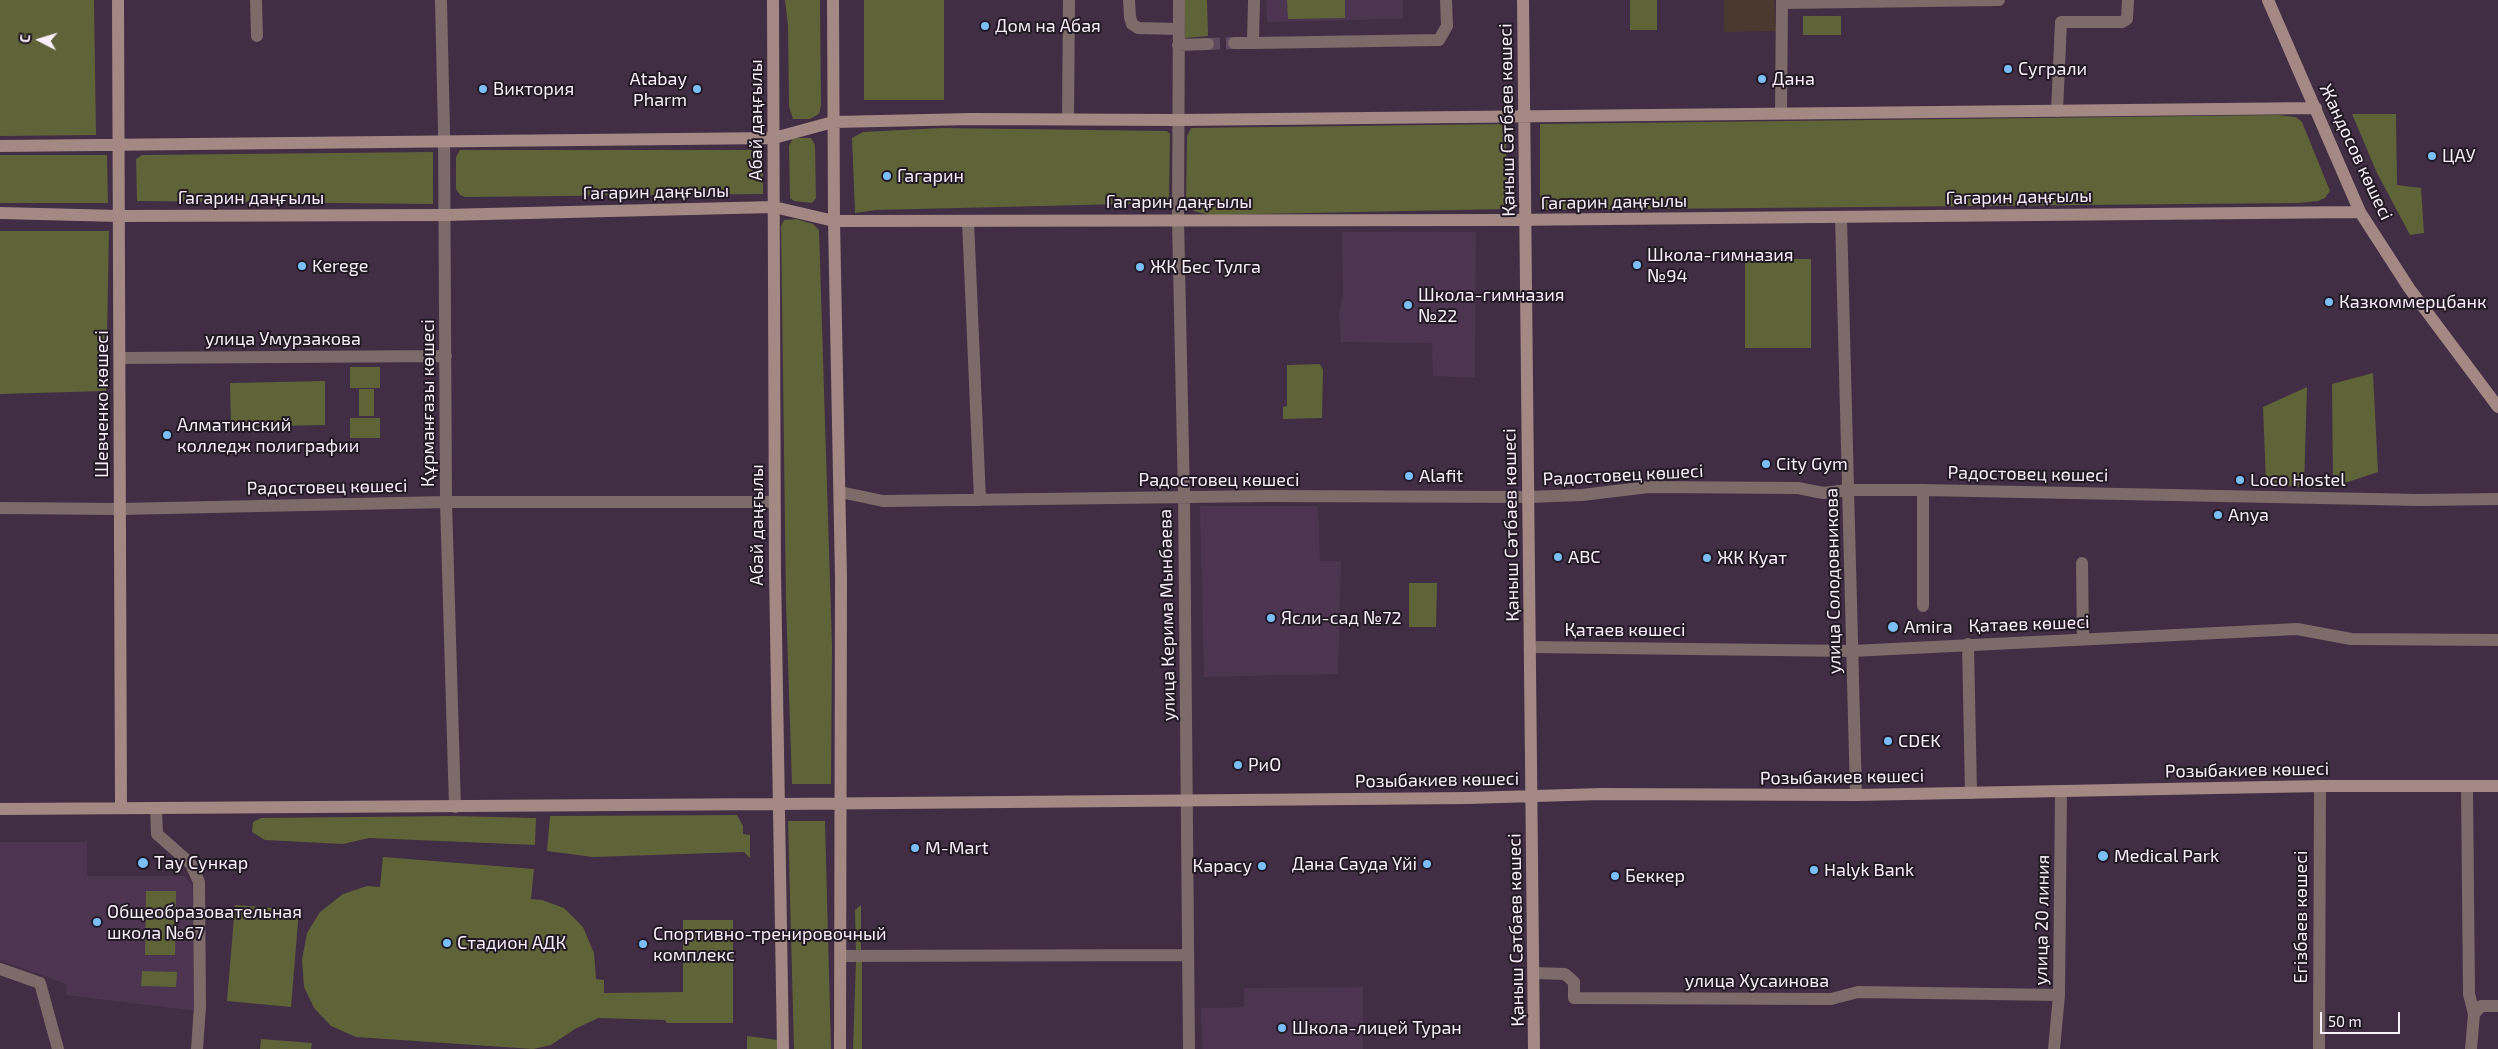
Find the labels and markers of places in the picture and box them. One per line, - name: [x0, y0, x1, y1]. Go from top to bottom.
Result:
- place label: Дом на Абая: [995, 15, 1101, 37]
- marker: Дом на Абая: [979, 20, 991, 32]
- place label: Суграли: [2018, 58, 2087, 80]
- marker: Суграли: [2002, 63, 2014, 75]
- place label: Atabay Pharm: [630, 68, 687, 110]
- place label: Дана: [1772, 68, 1815, 90]
- marker: Дана: [1756, 73, 1768, 85]
- place label: Виктория: [493, 78, 574, 100]
- marker: Виктория: [477, 83, 489, 95]
- marker: Atabay Pharm: [691, 83, 703, 95]
- place label: ЦАУ: [2442, 145, 2476, 167]
- marker: ЦАУ: [2426, 150, 2438, 162]
- place label: Гагарин: [897, 165, 964, 187]
- marker: Гагарин: [881, 170, 893, 182]
- place label: Школа-гимназия №94: [1647, 244, 1794, 286]
- place label: Kerege: [312, 255, 368, 277]
- place label: ЖК Бес Тулга: [1150, 256, 1261, 278]
- marker: Школа-гимназия №94: [1631, 259, 1643, 271]
- marker: Kerege: [296, 260, 308, 272]
- marker: ЖК Бес Тулга: [1134, 261, 1146, 273]
- place label: Школа-гимназия №22: [1418, 284, 1565, 326]
- place label: Казкоммерцбанк: [2339, 291, 2487, 313]
- marker: Казкоммерцбанк: [2323, 296, 2335, 308]
- marker: Школа-гимназия №22: [1402, 299, 1414, 311]
- place label: Алматинский колледж полиграфии: [177, 414, 359, 456]
- marker: Алматинский колледж полиграфии: [161, 429, 173, 441]
- place label: City Gym: [1776, 453, 1848, 475]
- marker: City Gym: [1760, 458, 1772, 470]
- place label: Alafit: [1419, 465, 1463, 487]
- place label: Loco Hostel: [2250, 469, 2346, 491]
- marker: Alafit: [1403, 470, 1415, 482]
- marker: Loco Hostel: [2234, 474, 2246, 486]
- place label: Anya: [2228, 504, 2269, 526]
- marker: Anya: [2212, 509, 2224, 521]
- place label: ABC: [1568, 546, 1601, 568]
- place label: ЖК Куат: [1717, 547, 1787, 569]
- marker: ABC: [1552, 551, 1564, 563]
- marker: ЖК Куат: [1701, 552, 1713, 564]
- place label: Ясли-сад №72: [1281, 607, 1402, 629]
- marker: Ясли-сад №72: [1265, 612, 1277, 624]
- place label: Amira: [1904, 616, 1953, 638]
- marker: Amira: [1886, 620, 1900, 634]
- place label: CDEK: [1898, 730, 1941, 752]
- marker: CDEK: [1882, 735, 1894, 747]
- place label: РиО: [1248, 754, 1281, 776]
- marker: РиО: [1232, 759, 1244, 771]
- place label: M-Mart: [925, 837, 989, 859]
- marker: M-Mart: [909, 842, 921, 854]
- place label: Medical Park: [2114, 845, 2219, 867]
- marker: Medical Park: [2096, 849, 2110, 863]
- place label: Тау Сункар: [154, 852, 248, 874]
- place label: Дана Сауда Үйі: [1292, 853, 1417, 875]
- place label: Карасу: [1192, 855, 1252, 877]
- marker: Тау Сункар: [136, 856, 150, 870]
- marker: Дана Сауда Үйі: [1421, 858, 1433, 870]
- place label: Halyk Bank: [1824, 859, 1914, 881]
- marker: Карасу: [1256, 860, 1268, 872]
- marker: Halyk Bank: [1808, 864, 1820, 876]
- place label: Беккер: [1625, 865, 1685, 887]
- marker: Беккер: [1609, 870, 1621, 882]
- place label: Общеобразовательная школа №67: [107, 901, 302, 944]
- marker: Общеобразовательная школа №67: [91, 916, 103, 928]
- place label: Спортивно-тренировочный комплекс: [653, 923, 887, 966]
- place label: Стадион АДК: [457, 932, 566, 954]
- marker: Стадион АДК: [441, 937, 453, 949]
- marker: Спортивно-тренировочный комплекс: [637, 938, 649, 950]
- place label: Школа-лицей Туран: [1292, 1017, 1462, 1039]
- marker: Школа-лицей Туран: [1276, 1022, 1288, 1034]

